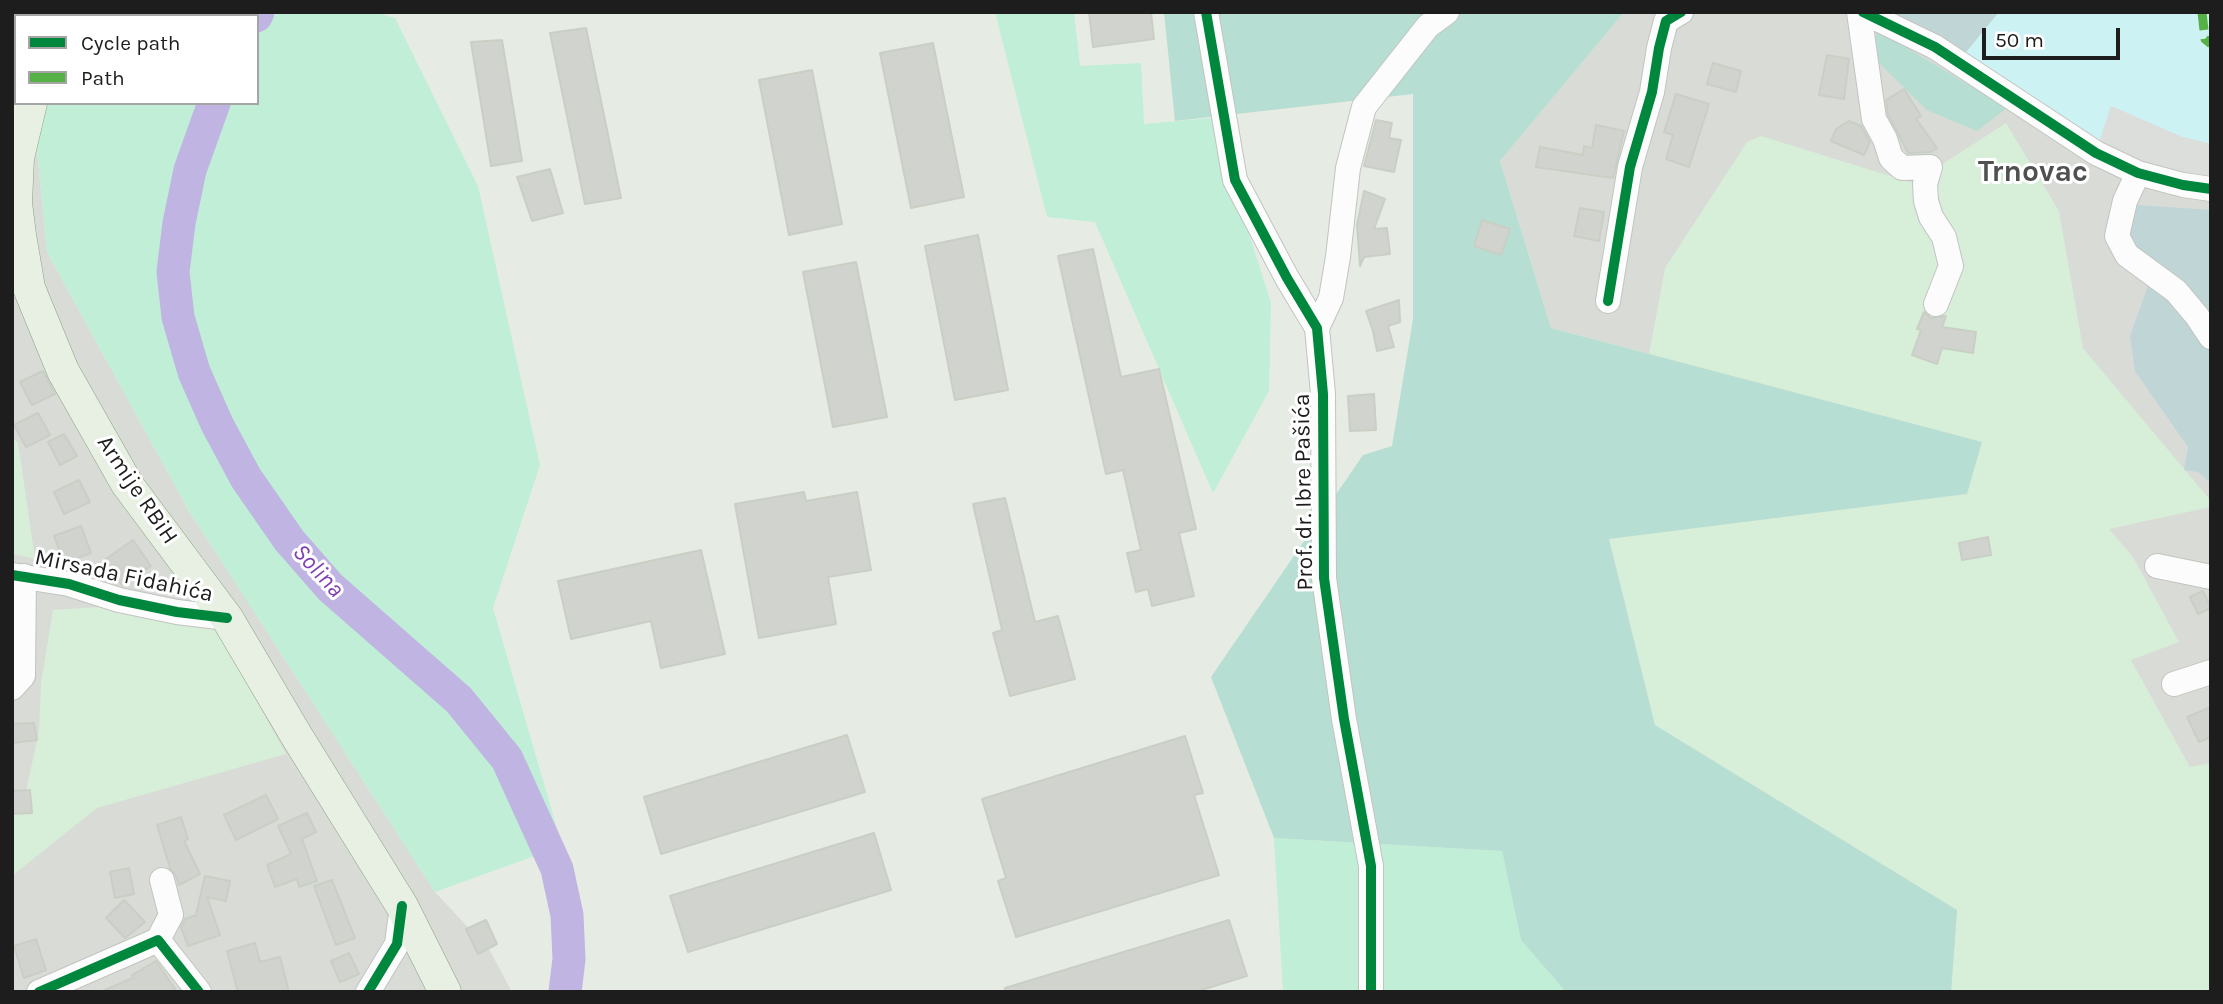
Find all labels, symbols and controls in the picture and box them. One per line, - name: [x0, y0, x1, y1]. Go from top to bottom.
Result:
- legend: [14, 14, 259, 105]
- scale bar: [1985, 14, 2123, 58]
- text: 50 m: [1995, 28, 2044, 52]
- text: Cycle path: [81, 31, 181, 55]
- text: Path: [81, 66, 125, 90]
- district label: Trnovac: [1978, 154, 2088, 190]
- street label: Prof. dr. Ibre Pašića: [1288, 393, 1320, 591]
- street label: Armije RBiH: [91, 430, 183, 550]
- water label: Solina: [286, 538, 350, 604]
- street label: Mirsada Fidahića: [32, 544, 216, 608]

